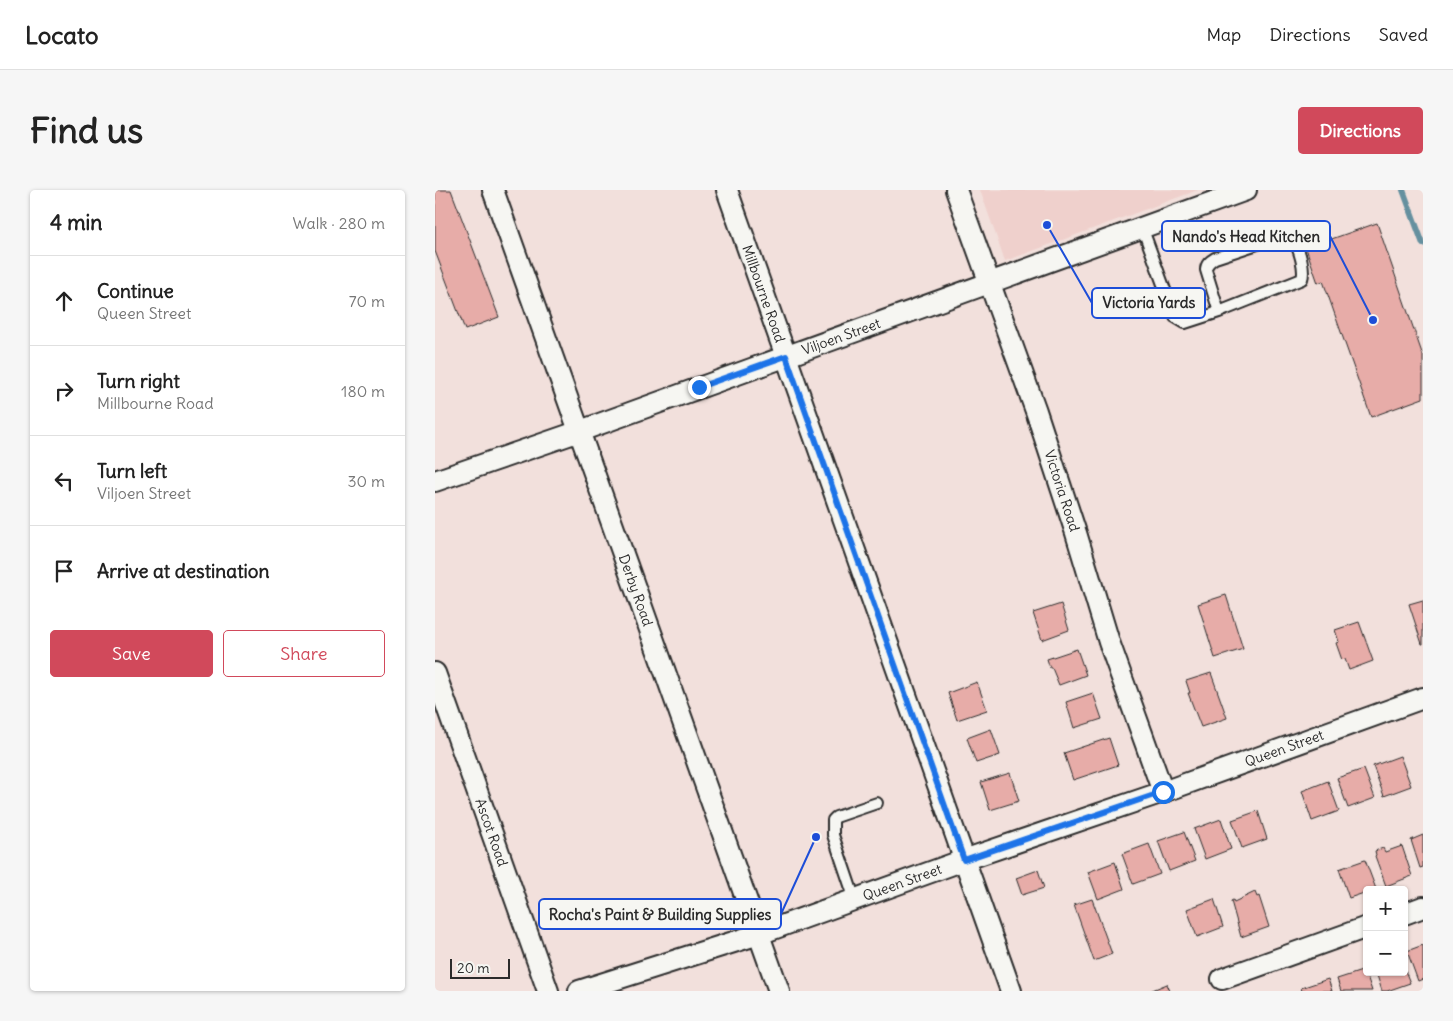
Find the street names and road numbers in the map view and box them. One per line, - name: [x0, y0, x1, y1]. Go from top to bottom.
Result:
- street label: Millbourne Road: [738, 243, 789, 345]
- street label: Viljoen Street: [799, 314, 883, 359]
- street label: Victoria Road: [1040, 448, 1084, 534]
- street label: Derby Road: [615, 552, 657, 629]
- street label: Queen Street: [1242, 726, 1326, 771]
- street label: Ascot Road: [471, 796, 512, 869]
- street label: Queen Street: [860, 860, 944, 905]

